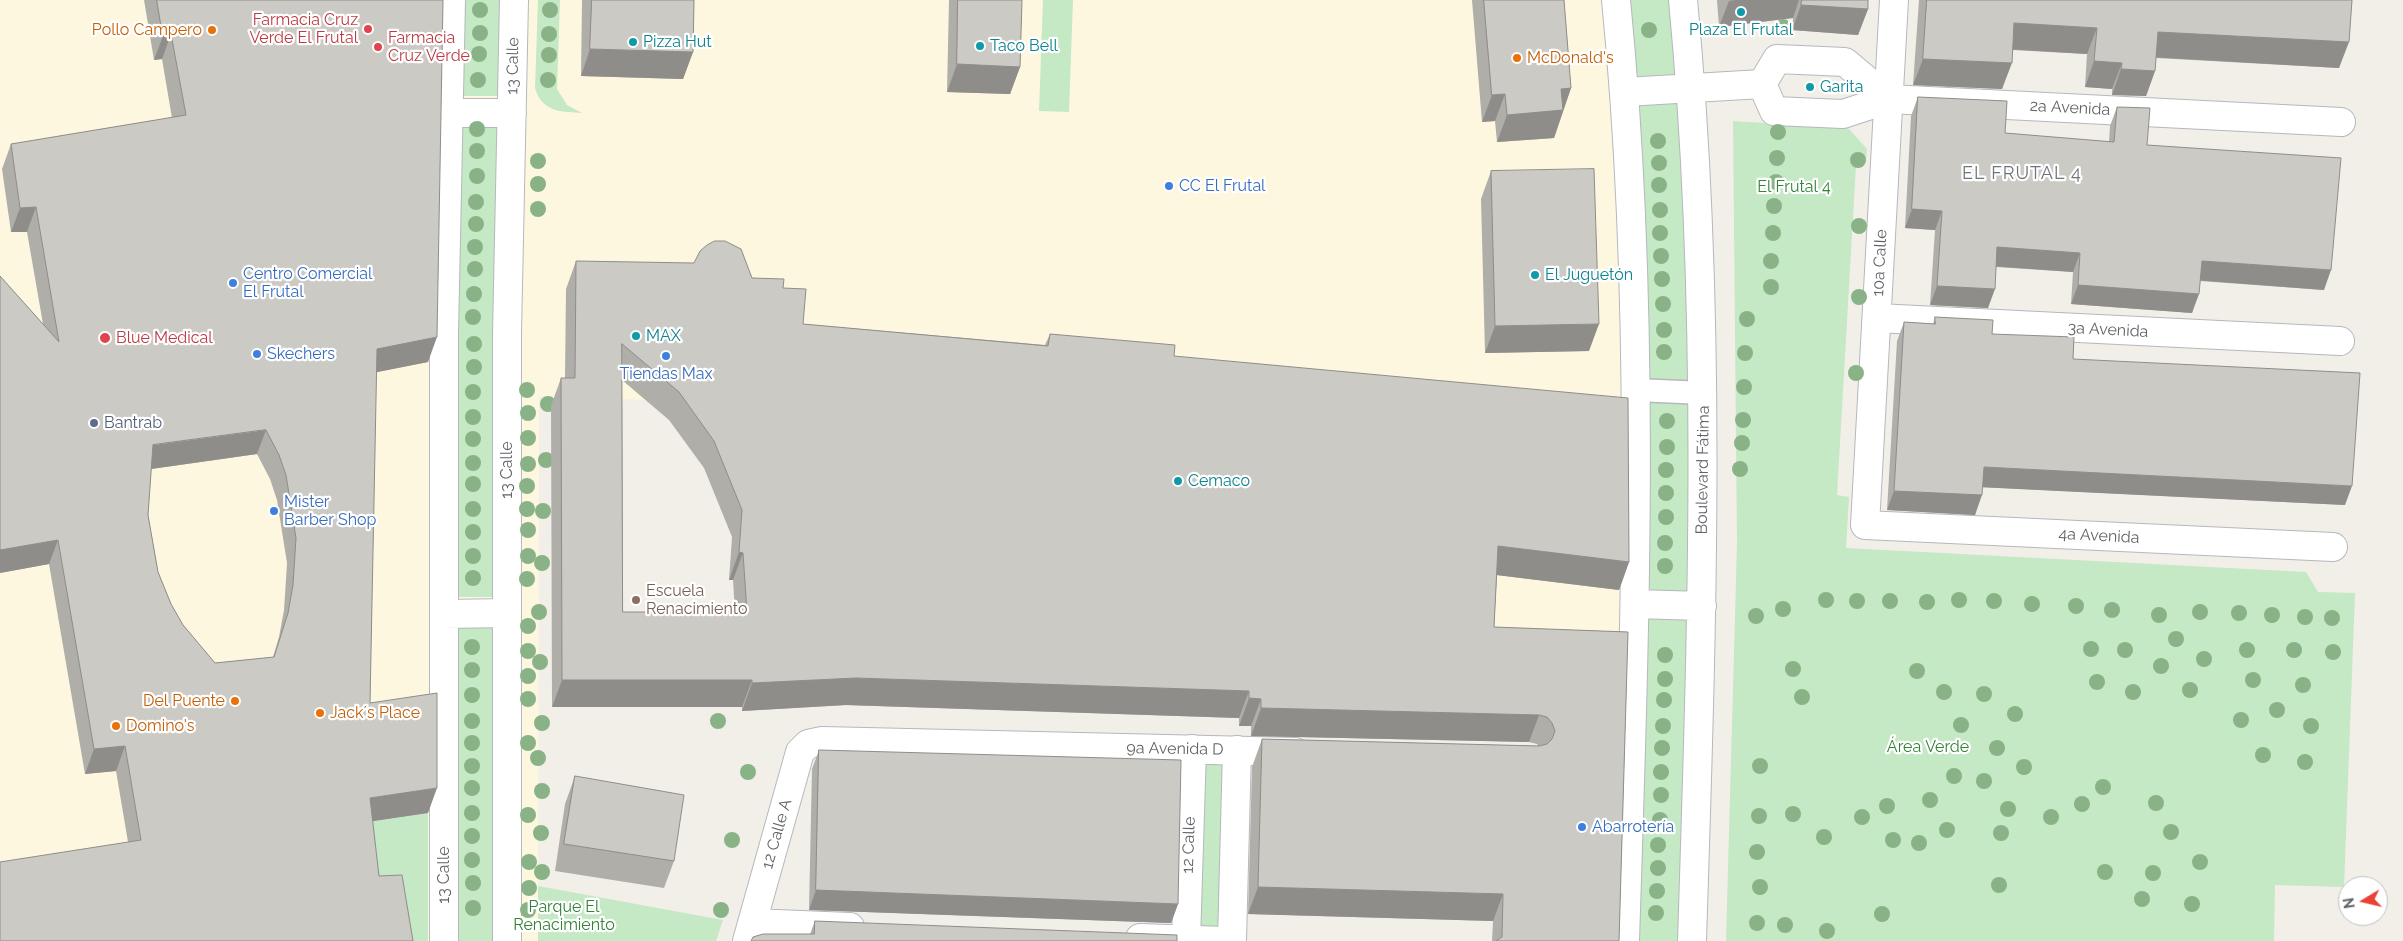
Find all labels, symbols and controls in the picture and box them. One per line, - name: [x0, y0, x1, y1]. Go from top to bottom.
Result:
- marker: Plaza El Frutal: [1735, 6, 1747, 18]
- place label: Farmacia Cruz Verde El Frutal: [249, 10, 358, 48]
- place label: Pollo Campero: [92, 20, 202, 40]
- place label: Plaza El Frutal: [1689, 20, 1793, 40]
- marker: Farmacia Cruz Verde El Frutal: [362, 23, 374, 35]
- marker: Pollo Campero: [206, 24, 218, 36]
- place label: Farmacia Cruz Verde: [388, 28, 470, 66]
- place label: Pizza Hut: [643, 32, 712, 52]
- marker: Pizza Hut: [627, 36, 639, 48]
- place label: Taco Bell: [990, 36, 1058, 56]
- street label: 13 Calle: [503, 37, 523, 95]
- marker: Taco Bell: [974, 40, 986, 52]
- marker: Farmacia Cruz Verde: [372, 41, 384, 53]
- place label: McDonald's: [1527, 48, 1614, 68]
- marker: McDonald's: [1511, 52, 1523, 64]
- place label: Garita: [1820, 77, 1863, 97]
- marker: Garita: [1804, 81, 1816, 93]
- street label: 2a Avenida: [2029, 96, 2111, 120]
- district label: EL FRUTAL 4: [1961, 163, 2083, 185]
- place label: CC El Frutal: [1179, 176, 1265, 196]
- park label: El Frutal 4: [1757, 177, 1831, 197]
- marker: CC El Frutal: [1163, 180, 1175, 192]
- street label: 10a Calle: [1869, 229, 1891, 297]
- place label: Centro Comercial El Frutal: [243, 264, 372, 302]
- place label: El Juguetón: [1545, 265, 1633, 285]
- marker: El Juguetón: [1529, 269, 1541, 281]
- marker: Centro Comercial El Frutal: [227, 277, 239, 289]
- street label: 3a Avenida: [2067, 318, 2149, 342]
- place label: MAX: [646, 326, 681, 346]
- place label: Blue Medical: [116, 328, 213, 348]
- marker: MAX: [630, 330, 642, 342]
- marker: Blue Medical: [98, 331, 112, 345]
- place label: Skechers: [267, 344, 335, 364]
- marker: Skechers: [251, 348, 263, 360]
- marker: Tiendas Max: [660, 350, 672, 362]
- place label: Tiendas Max: [619, 364, 713, 384]
- street label: Boulevard Fátima: [1692, 405, 1714, 535]
- place label: Bantrab: [104, 413, 162, 433]
- marker: Bantrab: [88, 417, 100, 429]
- street label: 13 Calle: [497, 441, 517, 499]
- place label: Cemaco: [1188, 471, 1250, 491]
- marker: Cemaco: [1172, 475, 1184, 487]
- place label: Mister Barber Shop: [284, 492, 376, 530]
- marker: Mister Barber Shop: [268, 505, 280, 517]
- street label: 4a Avenida: [2058, 524, 2140, 548]
- place label: Escuela Renacimiento: [646, 581, 747, 619]
- marker: Escuela Renacimiento: [630, 594, 642, 606]
- place label: Del Puente: [143, 691, 225, 711]
- marker: Del Puente: [229, 695, 241, 707]
- place label: Jack´s Place: [330, 703, 420, 723]
- marker: Jack´s Place: [314, 707, 326, 719]
- place label: Domino's: [126, 716, 194, 736]
- marker: Domino's: [110, 720, 122, 732]
- park label: Área Verde: [1887, 737, 1969, 757]
- street label: 9a Avenida D: [1126, 739, 1224, 759]
- street label: 12 Calle A: [758, 797, 796, 871]
- street label: 12 Calle: [1178, 816, 1200, 874]
- place label: Abarrotería: [1592, 817, 1674, 837]
- marker: Abarrotería: [1576, 821, 1588, 833]
- street label: 13 Calle: [434, 846, 454, 904]
- north arrow: [2338, 876, 2388, 926]
- park label: Parque El Renacimiento: [513, 897, 615, 935]
- text: N: [2340, 897, 2358, 910]

